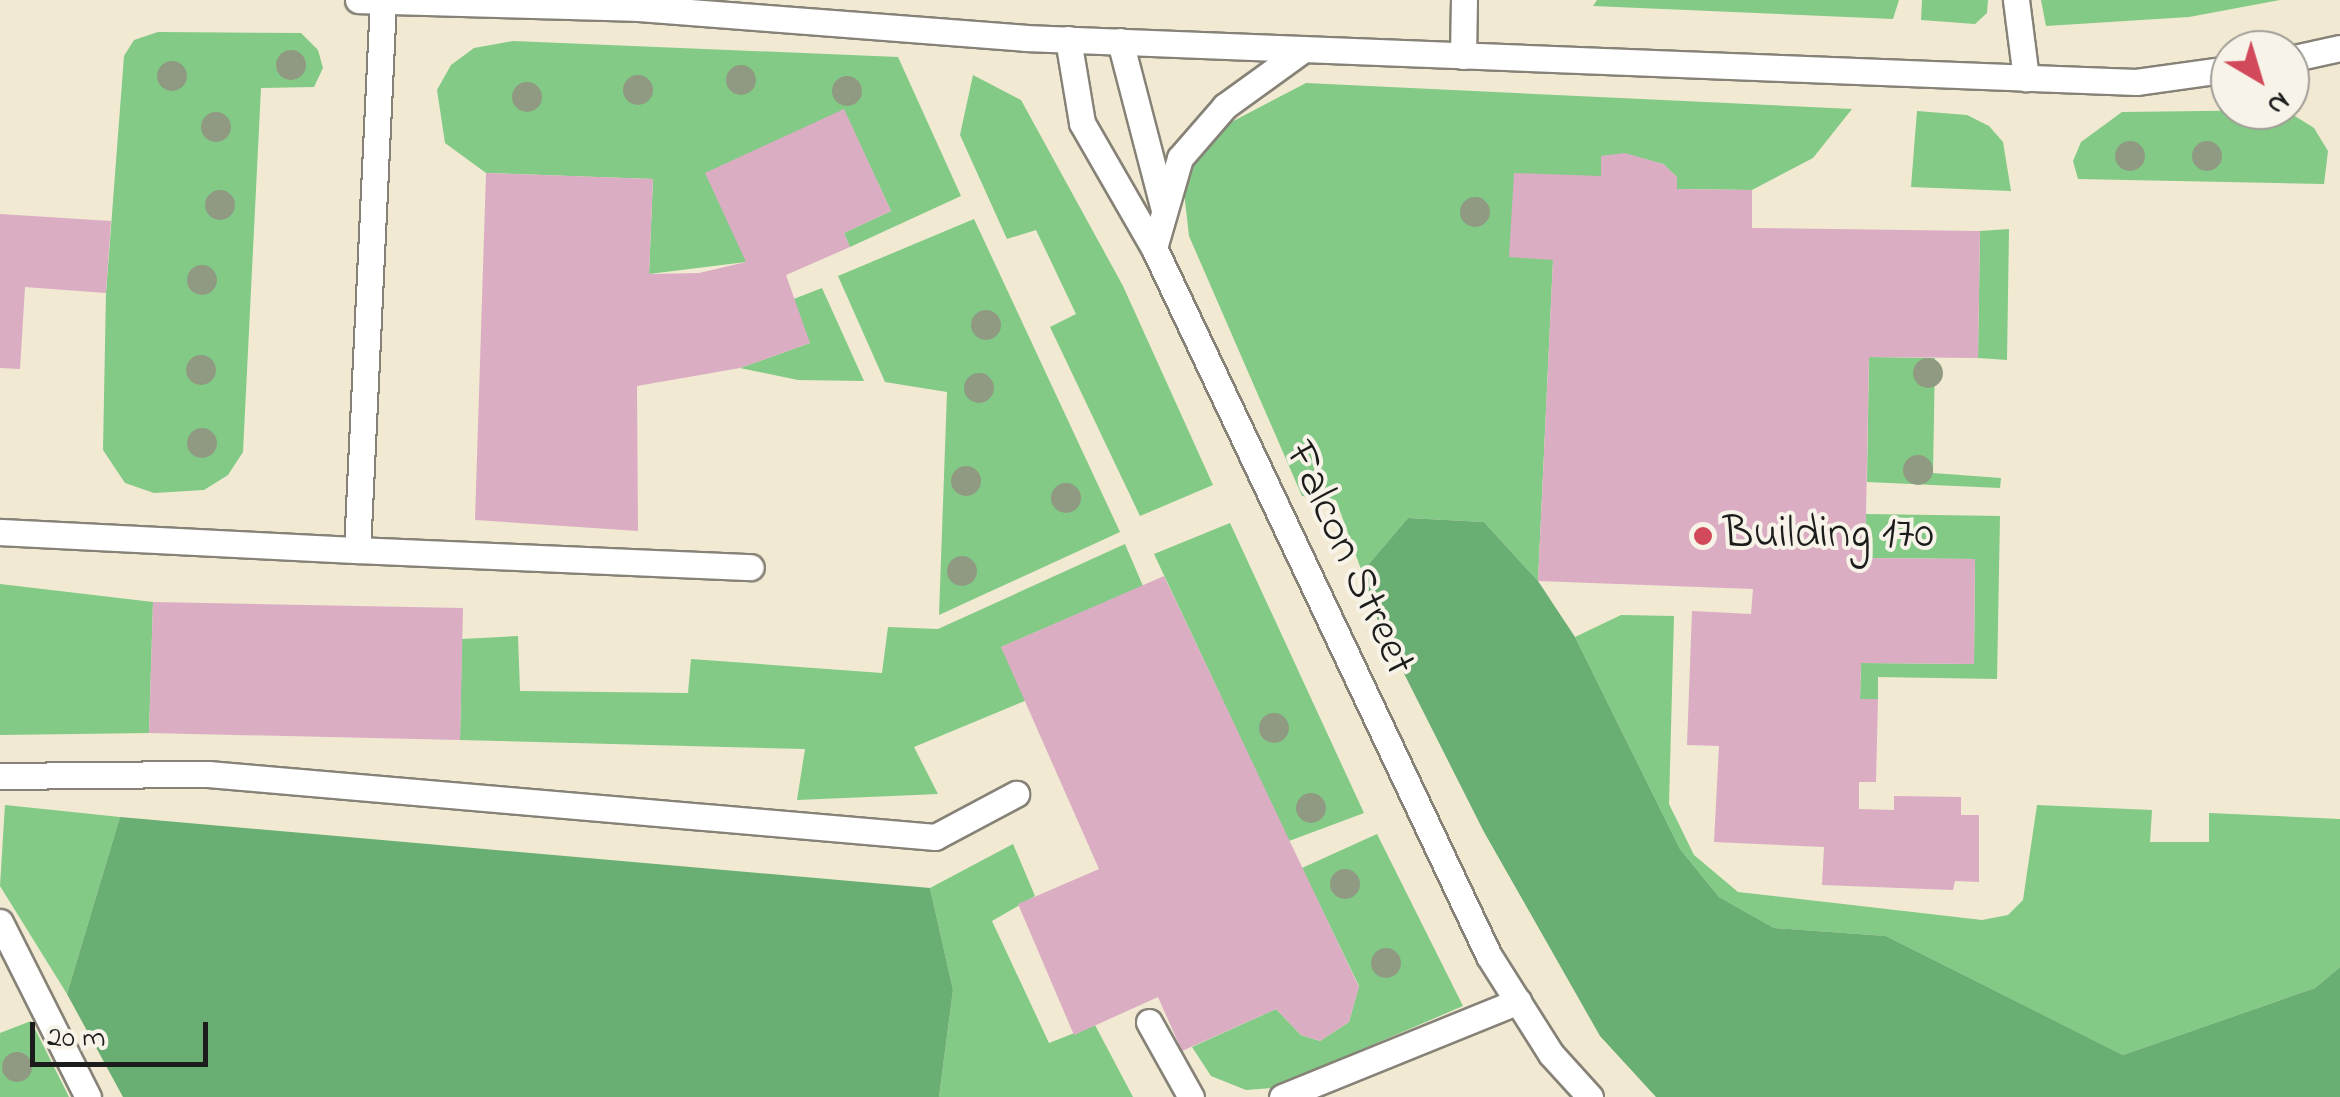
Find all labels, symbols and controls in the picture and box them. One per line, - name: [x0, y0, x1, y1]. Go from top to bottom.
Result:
- north arrow: [2210, 30, 2310, 130]
- text: N: [2257, 80, 2298, 124]
- street label: Falcon Street: [1270, 434, 1426, 684]
- place label: Building 170: [1723, 509, 1934, 563]
- marker: Building 170: [1692, 525, 1714, 547]
- scale bar: [35, 1002, 212, 1064]
- text: 20 m: [47, 1017, 106, 1061]

